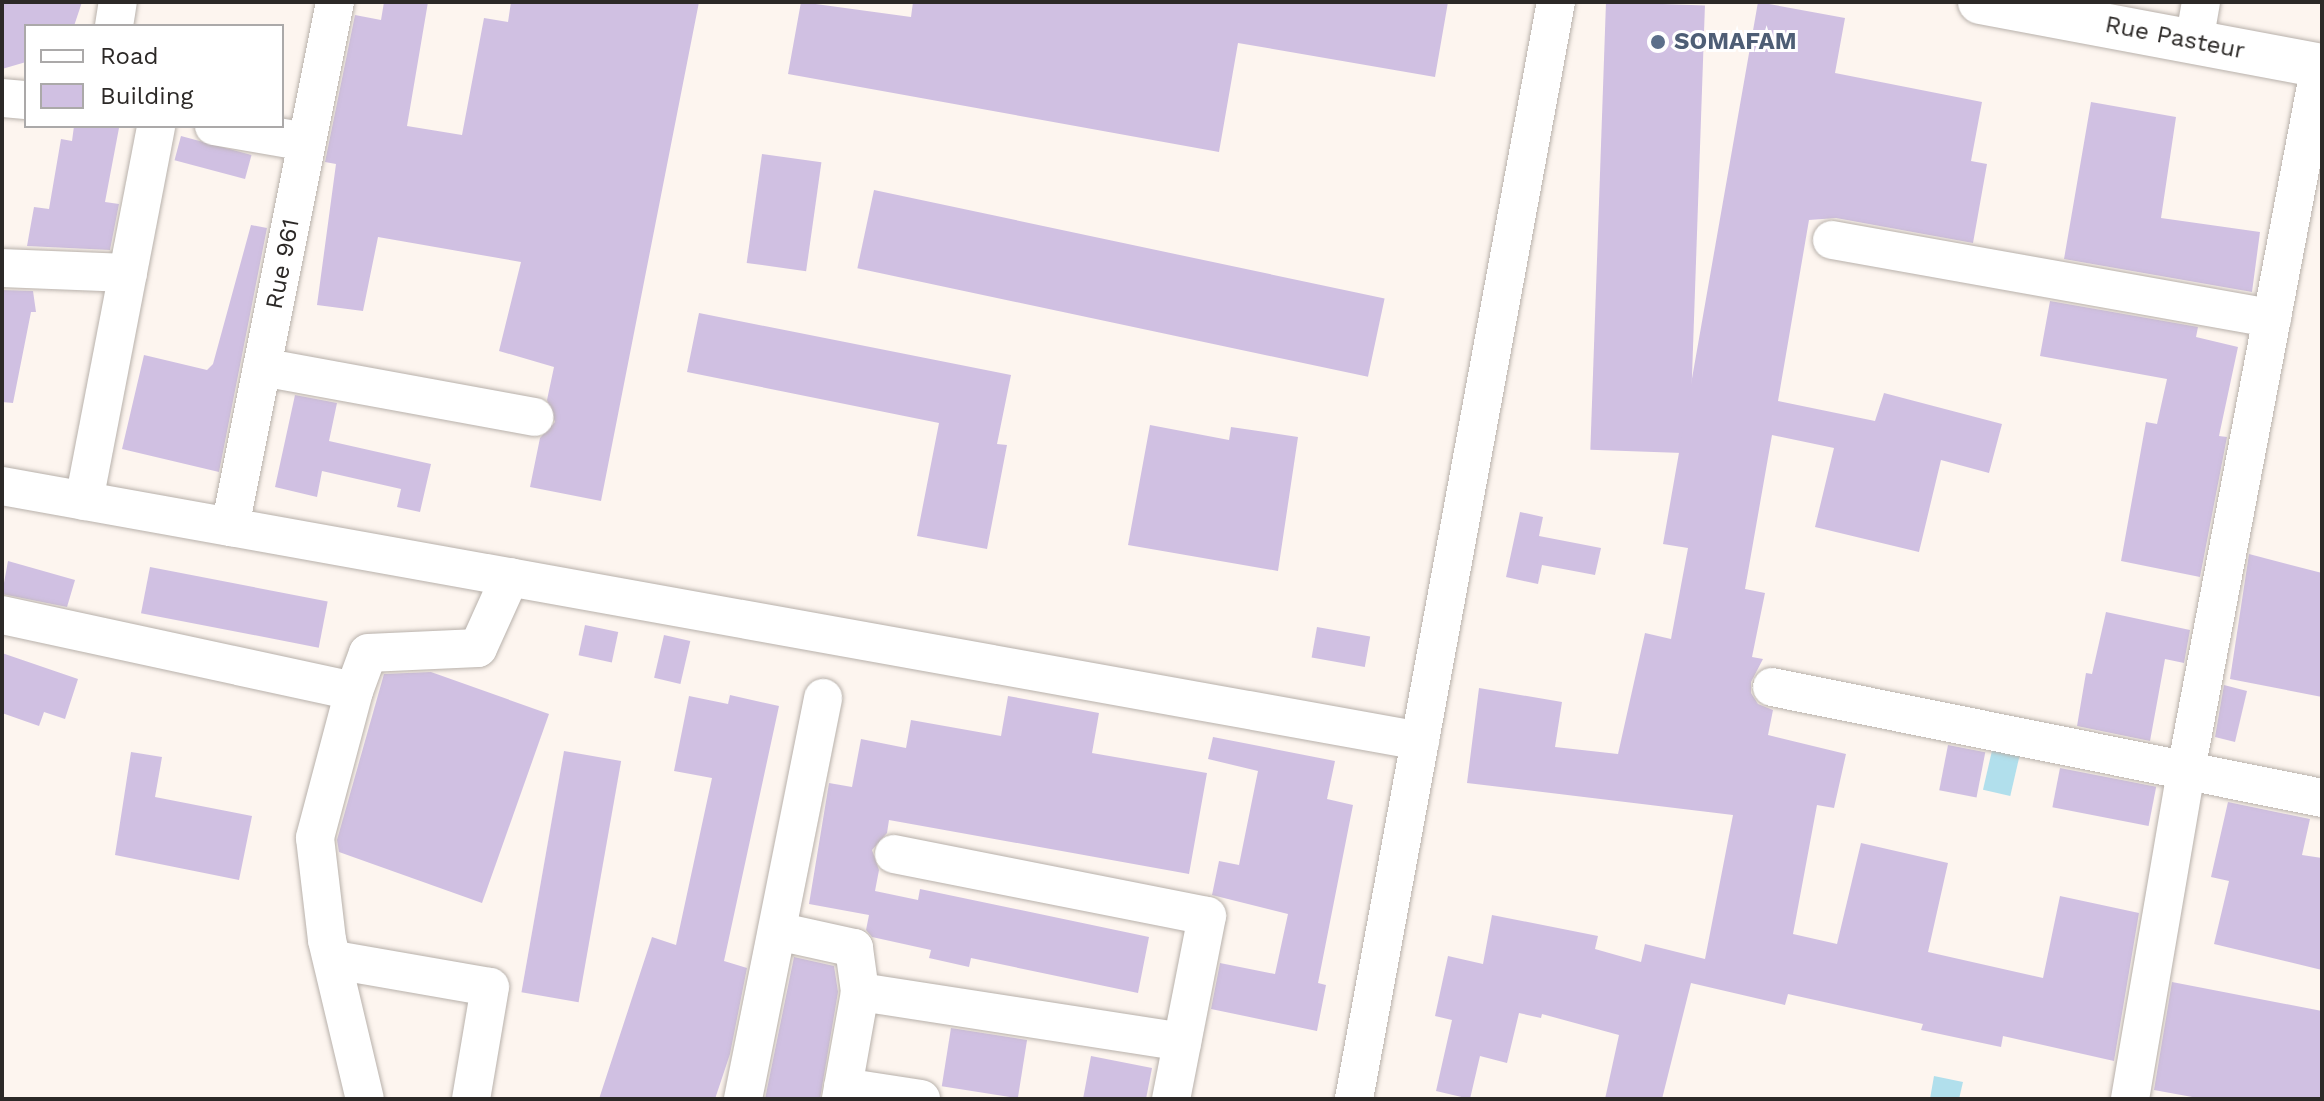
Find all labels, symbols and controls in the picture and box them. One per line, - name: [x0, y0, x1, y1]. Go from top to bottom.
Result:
- street label: Rue Pasteur: [2103, 10, 2247, 66]
- legend: [24, 24, 284, 128]
- place label: SOMAFAM: [1674, 28, 1796, 56]
- marker: SOMAFAM: [1649, 33, 1667, 51]
- text: Road: [100, 42, 159, 70]
- text: Building: [100, 82, 193, 110]
- street label: Rue 961: [260, 216, 306, 312]

